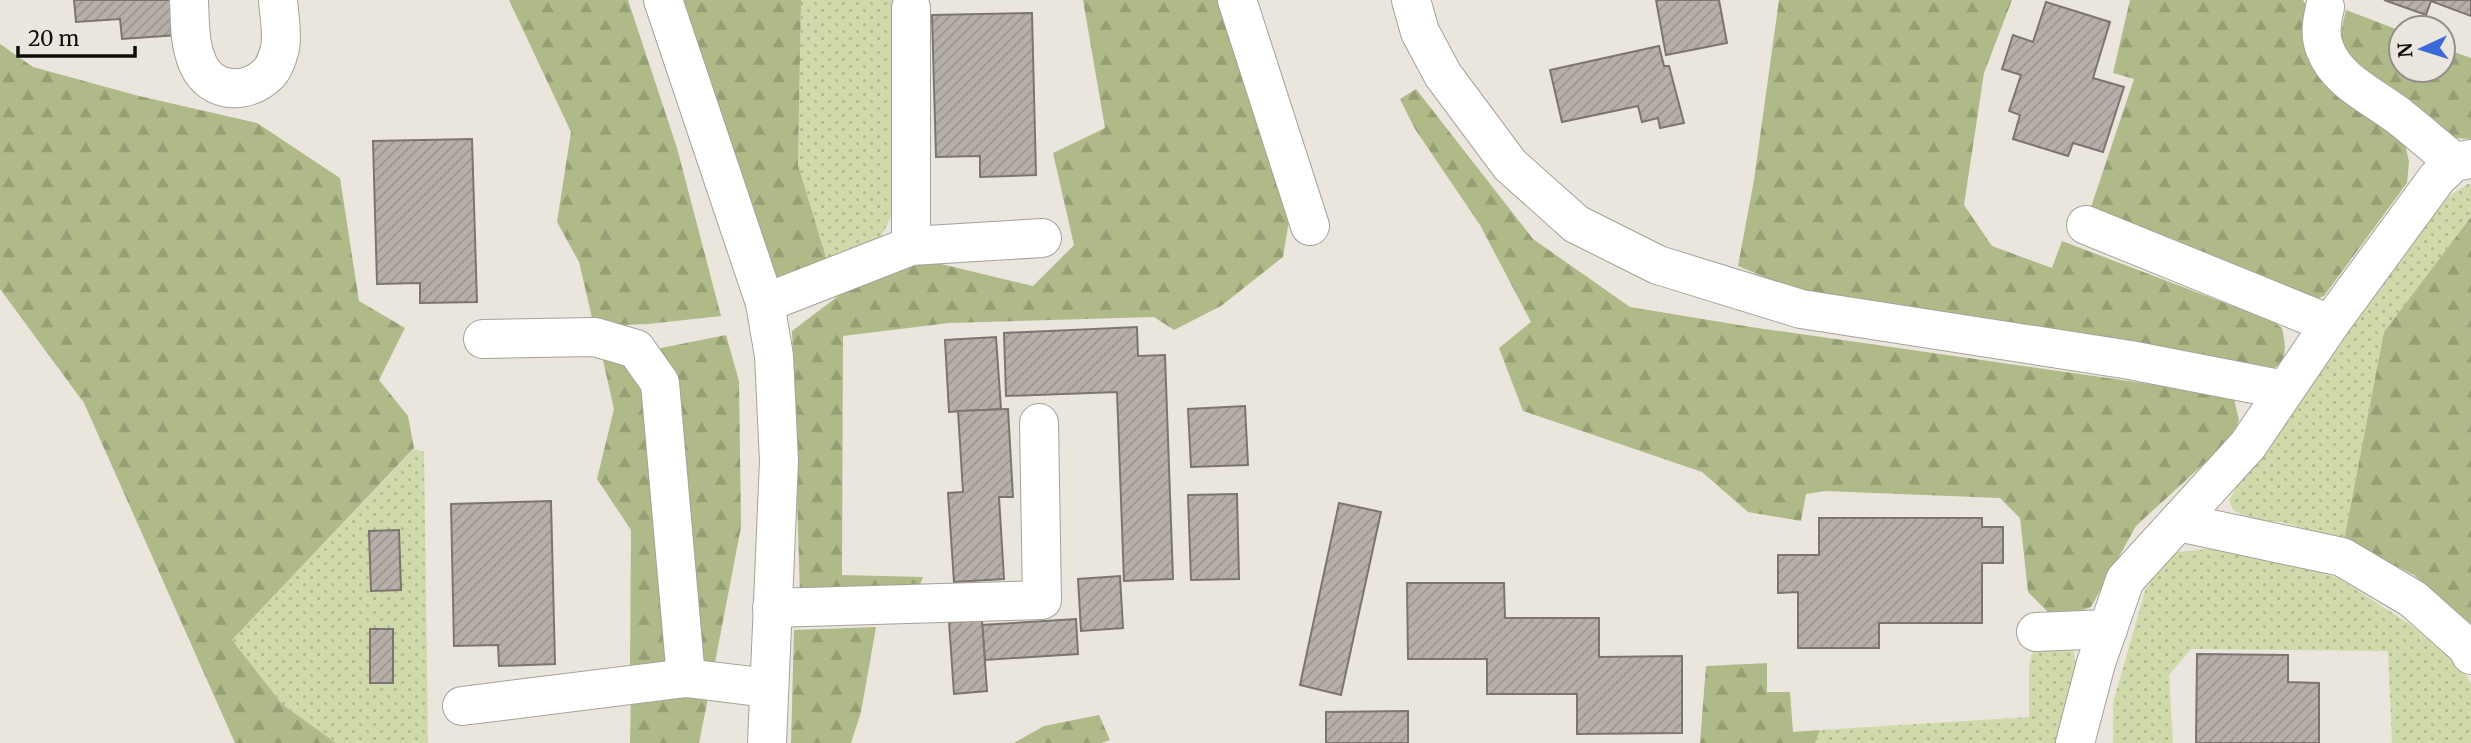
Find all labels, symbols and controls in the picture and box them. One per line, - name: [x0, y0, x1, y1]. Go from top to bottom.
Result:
- scale bar: [18, 14, 135, 58]
- north arrow: [2387, 14, 2457, 84]
- text: 20 m: [28, 25, 80, 52]
- text: N: [2393, 42, 2418, 59]

